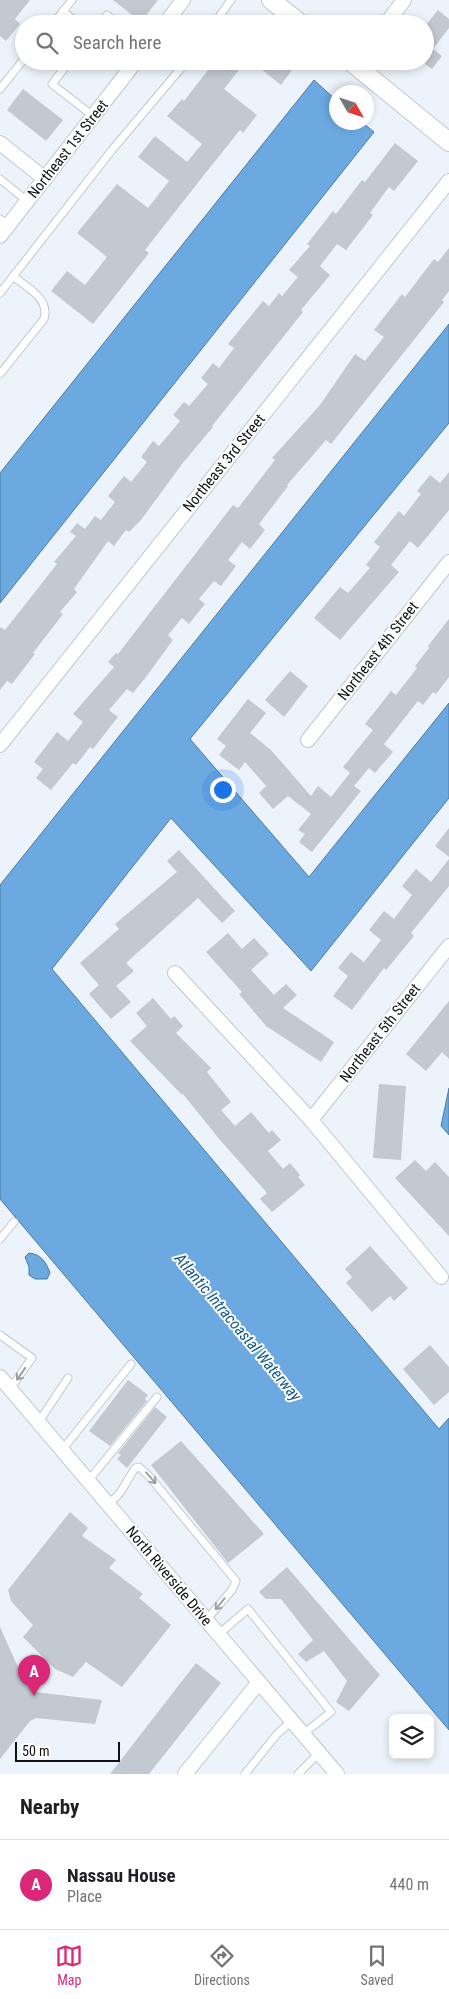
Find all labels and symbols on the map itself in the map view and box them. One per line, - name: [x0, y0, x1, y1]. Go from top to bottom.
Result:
- north arrow: [329, 85, 374, 130]
- street label: Northeast 1st Street: [24, 96, 112, 202]
- street label: Northeast 3rd Street: [179, 411, 269, 515]
- street label: Northeast 4th Street: [334, 598, 422, 704]
- your location: [210, 777, 236, 803]
- street label: Northeast 5th Street: [336, 980, 424, 1086]
- water label: Atlantic Intracoastal Waterway: [170, 1248, 306, 1405]
- one-way arrow: [16, 1367, 26, 1381]
- one-way arrow: [145, 1471, 157, 1484]
- street label: North Riverside Drive: [122, 1523, 216, 1629]
- one-way arrow: [215, 1597, 226, 1610]
- pin: A: [18, 1655, 50, 1696]
- scale bar: [15, 1739, 120, 1762]

